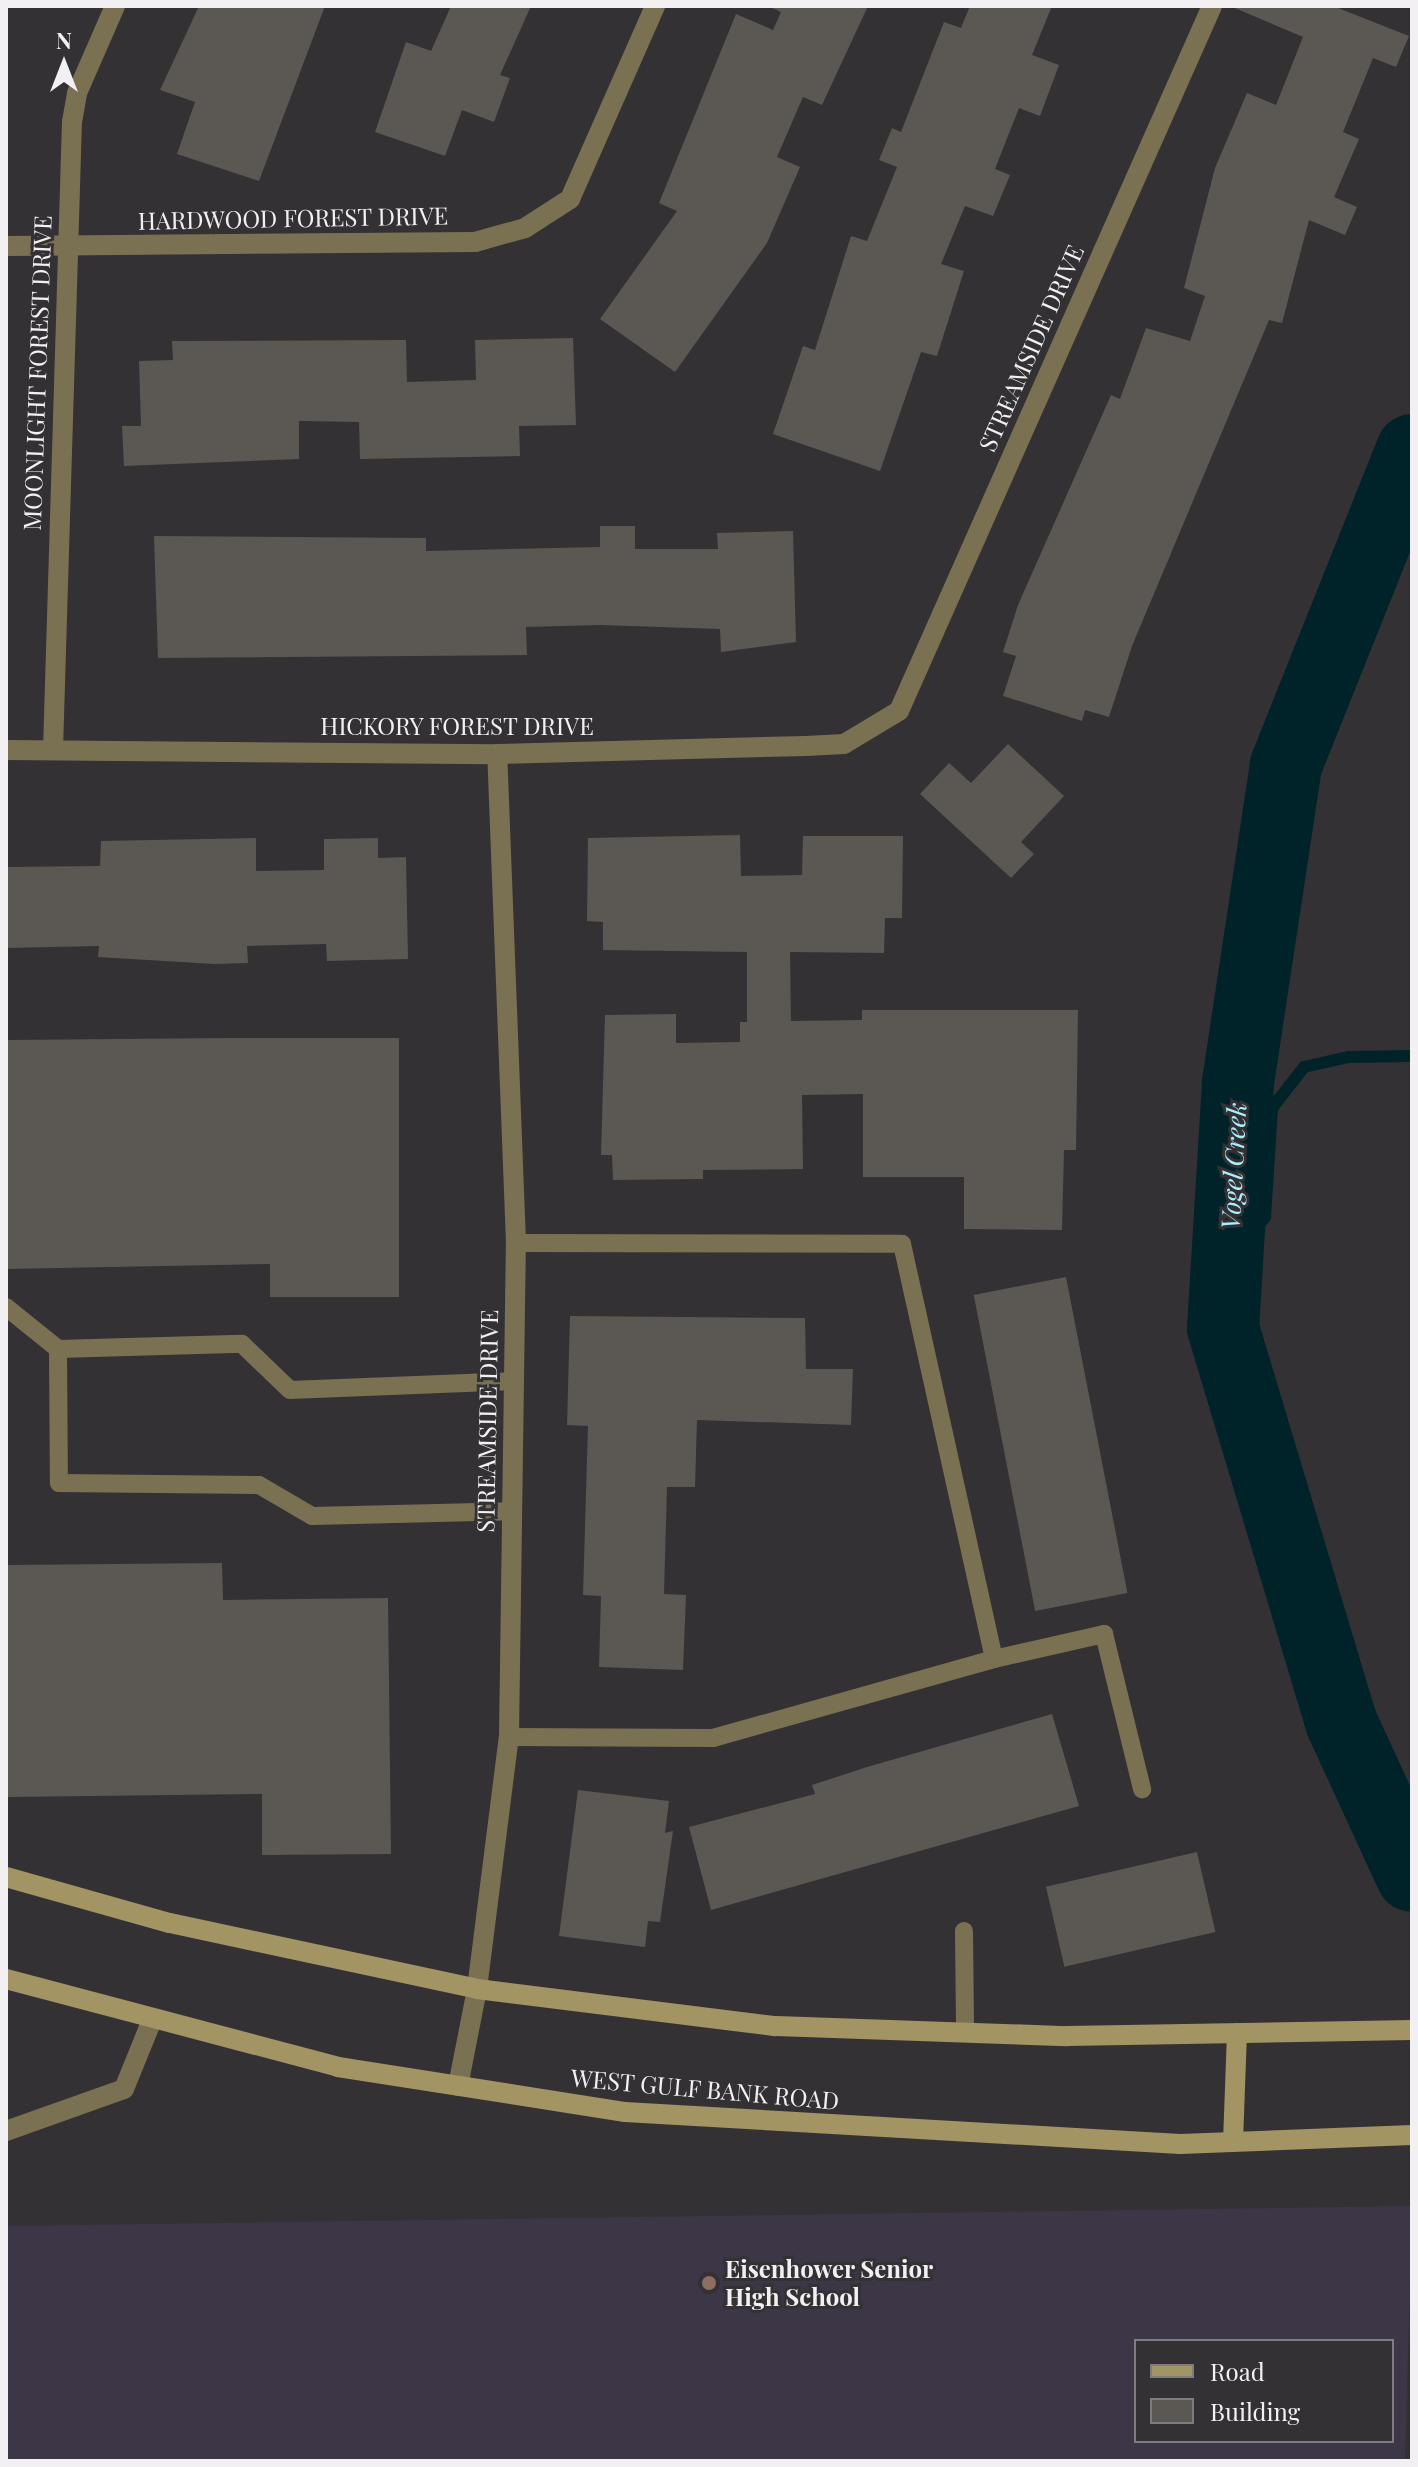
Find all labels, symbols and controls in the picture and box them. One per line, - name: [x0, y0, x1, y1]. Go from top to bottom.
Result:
- north arrow: [24, 24, 104, 104]
- text: N: [56, 25, 72, 55]
- street label: HARDWOOD FOREST DRIVE: [137, 201, 449, 235]
- street label: MOONLIGHT FOREST DRIVE: [17, 214, 57, 532]
- street label: STREAMSIDE DRIVE: [973, 240, 1089, 456]
- street label: HICKORY FOREST DRIVE: [320, 712, 594, 740]
- water label: Vogel Creek: [1214, 1101, 1252, 1231]
- street label: STREAMSIDE DRIVE: [471, 1309, 503, 1533]
- street label: WEST GULF BANK ROAD: [569, 2063, 841, 2115]
- place label: Eisenhower Senior High School: [725, 2255, 934, 2311]
- marker: Eisenhower Senior High School: [700, 2274, 718, 2292]
- legend: [1134, 2339, 1394, 2443]
- text: Road: [1210, 2355, 1265, 2387]
- text: Building: [1210, 2395, 1300, 2427]

